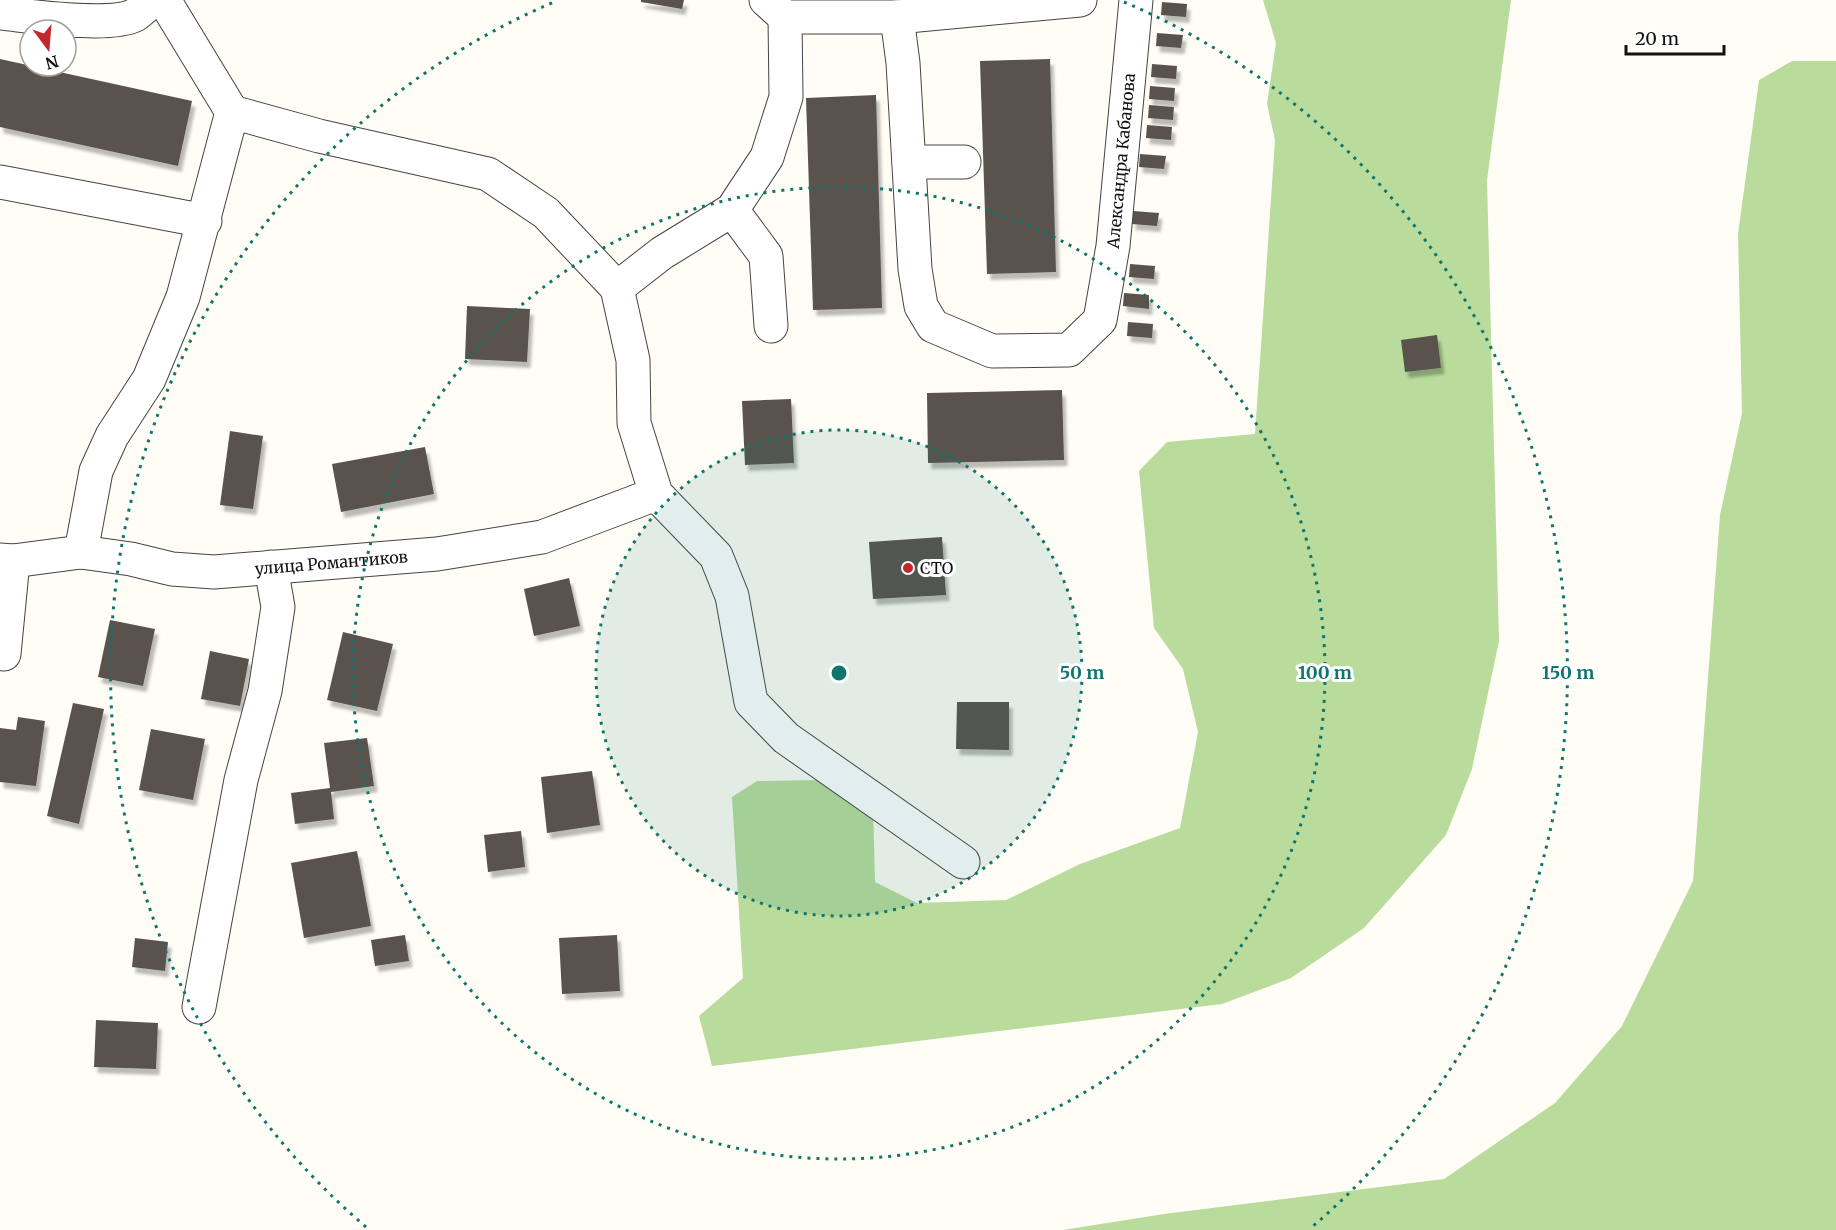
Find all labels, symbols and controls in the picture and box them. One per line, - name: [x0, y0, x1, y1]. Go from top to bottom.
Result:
- north arrow: [18, 18, 78, 78]
- scale bar: [1626, 18, 1724, 56]
- text: 20 m: [1635, 27, 1679, 50]
- text: N: [43, 51, 61, 74]
- street label: Александра Кабанова: [1103, 72, 1139, 250]
- street label: улица Романтиков: [254, 546, 408, 579]
- place label: СТО: [920, 558, 954, 578]
- marker: СТО: [901, 561, 915, 575]
- text: 50 m: [1060, 661, 1104, 684]
- text: 100 m: [1298, 661, 1352, 684]
- text: 150 m: [1542, 661, 1594, 684]
- centre of rings: [829, 663, 849, 683]

